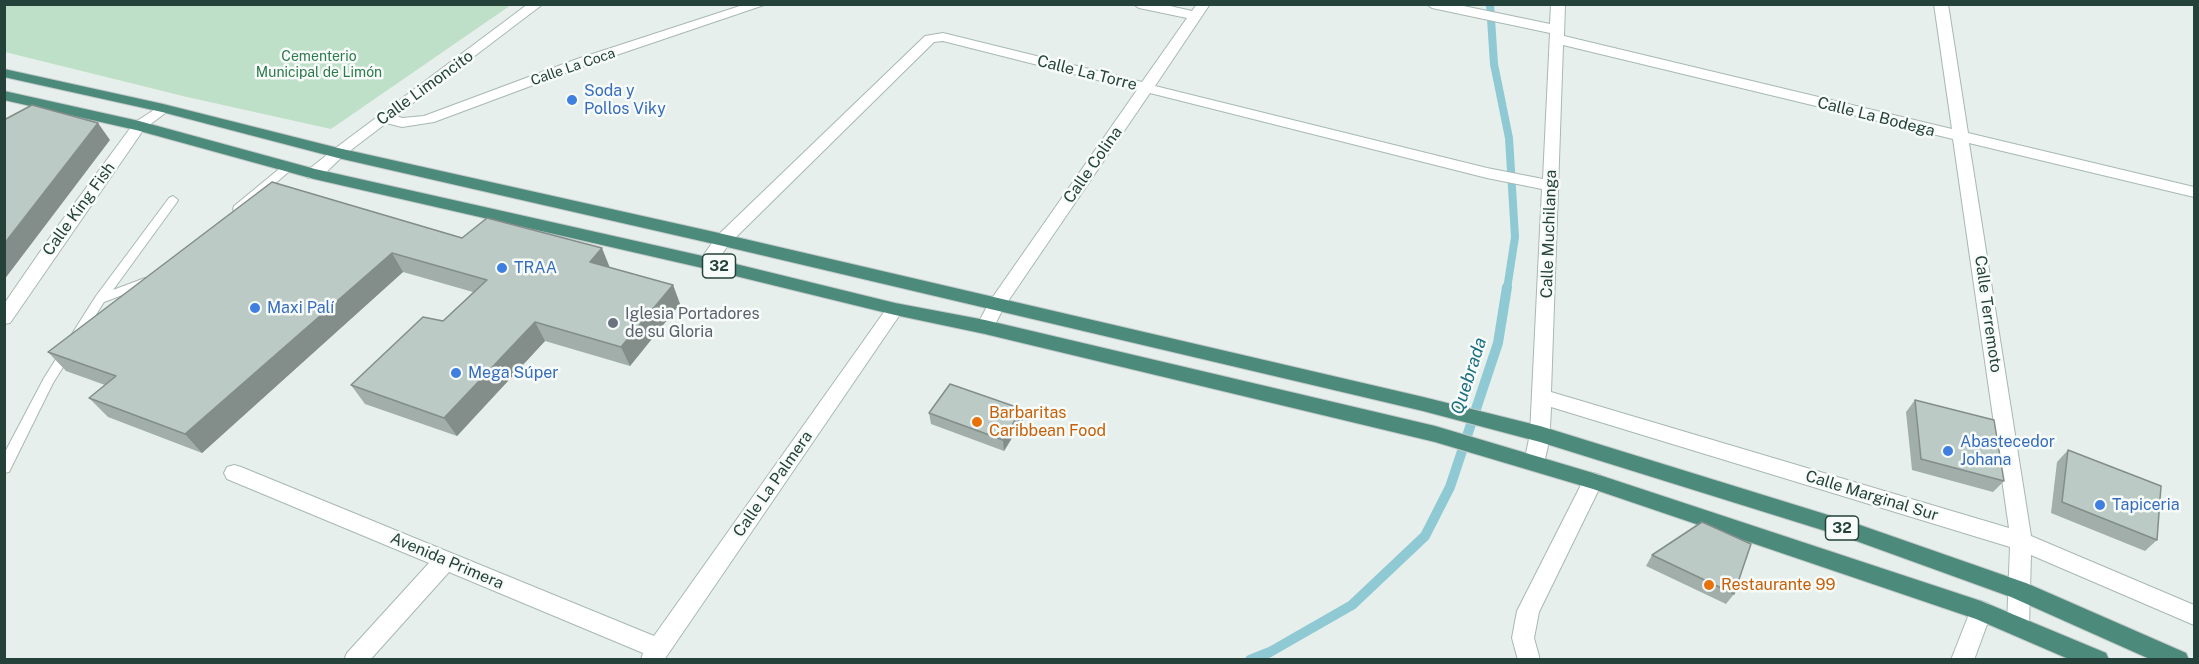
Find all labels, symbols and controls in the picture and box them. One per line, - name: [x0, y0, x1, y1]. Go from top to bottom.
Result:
- street label: Calle La Coca: [529, 45, 617, 89]
- street label: Calle Limoncito: [373, 46, 477, 130]
- park label: Cementerio Municipal de Limón: [256, 49, 382, 82]
- street label: Calle La Torre: [1035, 51, 1139, 95]
- place label: Soda y Pollos Viky: [584, 81, 666, 119]
- marker: Soda y Pollos Viky: [565, 93, 579, 107]
- street label: Calle La Bodega: [1815, 93, 1937, 141]
- street label: Calle Colina: [1060, 123, 1126, 207]
- street label: Calle King Fish: [39, 159, 119, 259]
- street label: Calle Muchilanga: [1537, 169, 1561, 299]
- road number: 32: [702, 254, 736, 278]
- street label: Calle Terremoto: [1970, 254, 2006, 374]
- place label: TRAA: [514, 258, 557, 278]
- marker: TRAA: [495, 261, 509, 275]
- place label: Maxi Palí: [267, 298, 334, 318]
- marker: Maxi Palí: [248, 301, 262, 315]
- place label: Iglesia Portadores de su Gloria: [625, 304, 760, 342]
- marker: Iglesia Portadores de su Gloria: [606, 316, 620, 330]
- water label: Quebrada: [1446, 335, 1492, 417]
- place label: Mega Súper: [468, 363, 558, 383]
- marker: Mega Súper: [449, 366, 463, 380]
- place label: Barbaritas Caribbean Food: [989, 403, 1106, 441]
- marker: Barbaritas Caribbean Food: [970, 415, 984, 429]
- street label: Calle La Palmera: [729, 427, 817, 541]
- place label: Abastecedor Johana: [1960, 432, 2055, 470]
- marker: Abastecedor Johana: [1941, 444, 1955, 458]
- street label: Calle Marginal Sur: [1803, 467, 1941, 525]
- place label: Tapiceria: [2112, 495, 2180, 515]
- marker: Tapiceria: [2093, 498, 2107, 512]
- road number: 32: [1826, 516, 1858, 540]
- street label: Avenida Primera: [388, 529, 506, 593]
- place label: Restaurante 99: [1721, 575, 1835, 595]
- marker: Restaurante 99: [1702, 578, 1716, 592]

